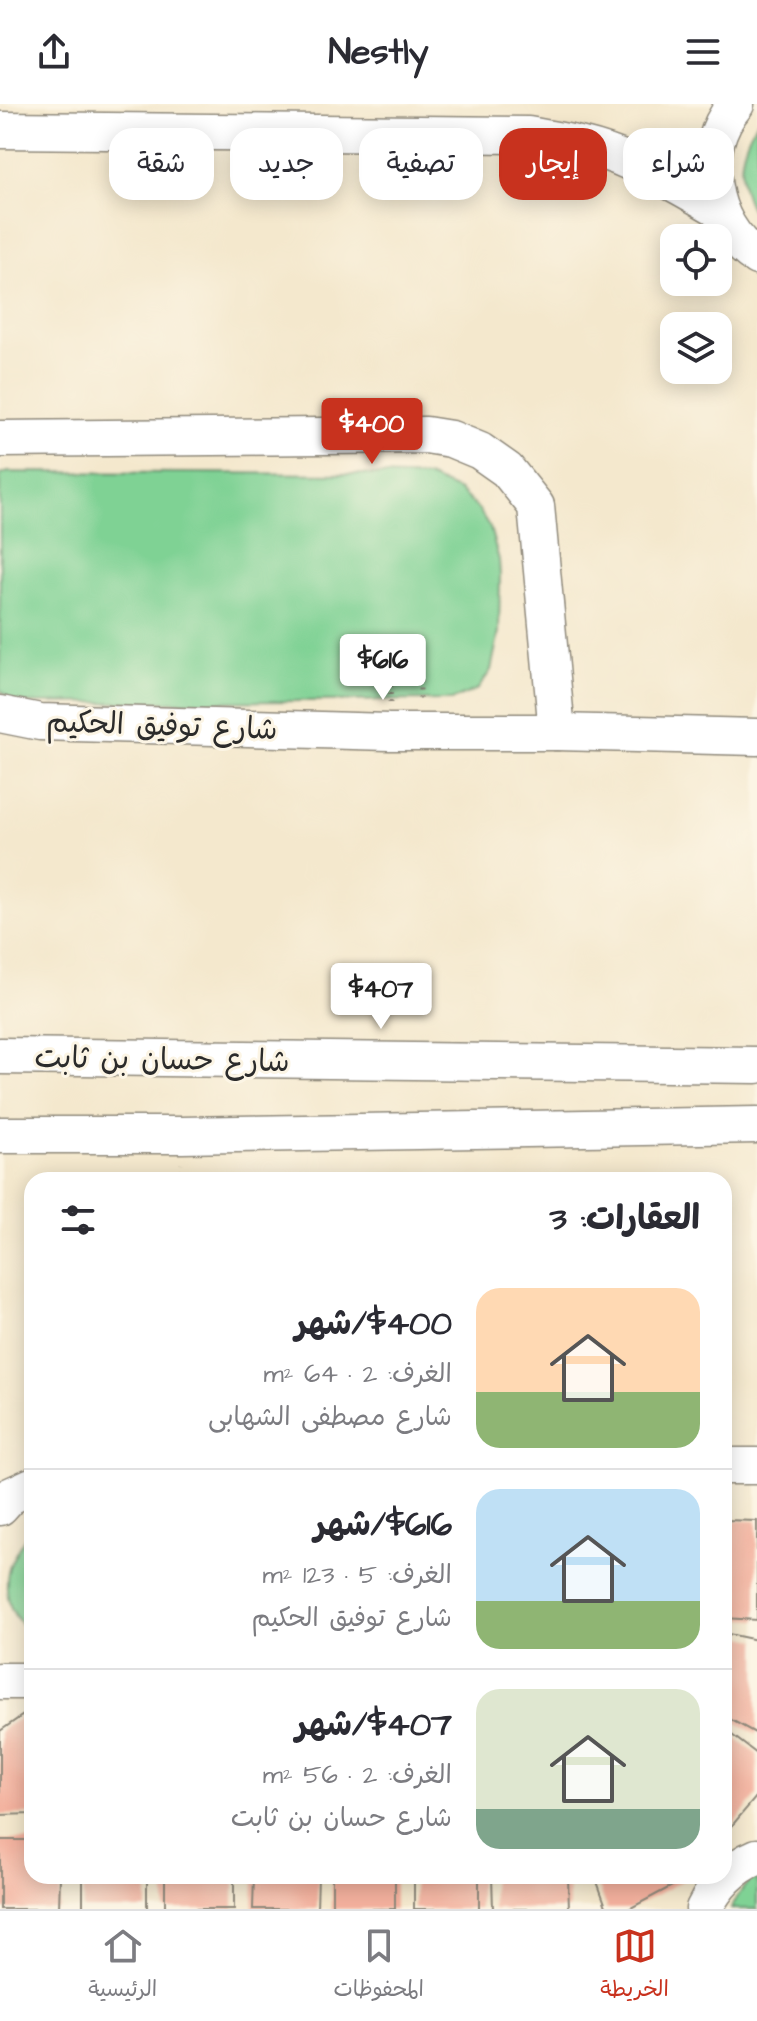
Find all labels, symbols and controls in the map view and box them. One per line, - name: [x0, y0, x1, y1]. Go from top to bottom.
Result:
- text: Nestly: [328, 27, 429, 78]
- icon: share: [32, 30, 76, 74]
- icon: menu: [681, 30, 725, 74]
- chip: شقة: [109, 128, 214, 200]
- chip: جديد: [230, 128, 343, 200]
- chip: تصفية: [359, 128, 483, 200]
- chip: إيجار: [499, 128, 607, 200]
- chip: شراء: [623, 128, 734, 200]
- map controls: [660, 224, 732, 384]
- button: locate: [660, 224, 732, 296]
- button: layers: [660, 312, 732, 384]
- pin: $400: [325, 398, 419, 466]
- text: $400: [340, 406, 404, 442]
- pin: $616: [336, 634, 430, 702]
- text: $616: [358, 642, 408, 678]
- street label: شارع توفيق الحكيم: [46, 701, 278, 751]
- pin: $407: [334, 963, 428, 1031]
- text: $407: [349, 971, 413, 1007]
- street label: شارع حسان بن ثابت: [34, 1037, 290, 1083]
- text: العقارات: 3: [549, 1195, 700, 1243]
- icon: filters: [56, 1198, 100, 1242]
- text: $400/شهر: [295, 1300, 452, 1348]
- icon: home: [540, 1320, 636, 1416]
- text: الغرف: 2 · 64 m²: [263, 1356, 452, 1392]
- text: شارع مصطفى الشهابى: [208, 1399, 452, 1435]
- text: $616/شهر: [314, 1501, 452, 1549]
- icon: home: [540, 1521, 636, 1617]
- text: الغرف: 5 · 123 m²: [263, 1557, 452, 1593]
- text: شارع توفيق الحكيم: [251, 1600, 452, 1636]
- text: $407/شهر: [296, 1701, 452, 1749]
- icon: home: [540, 1721, 636, 1817]
- text: الغرف: 2 · 56 m²: [263, 1757, 452, 1793]
- text: شارع حسان بن ثابت: [231, 1800, 452, 1836]
- tab: الرئيسية: [88, 1924, 157, 2008]
- tab: المحفوظات: [333, 1924, 424, 2008]
- tab: الخريطة: [600, 1924, 669, 2008]

